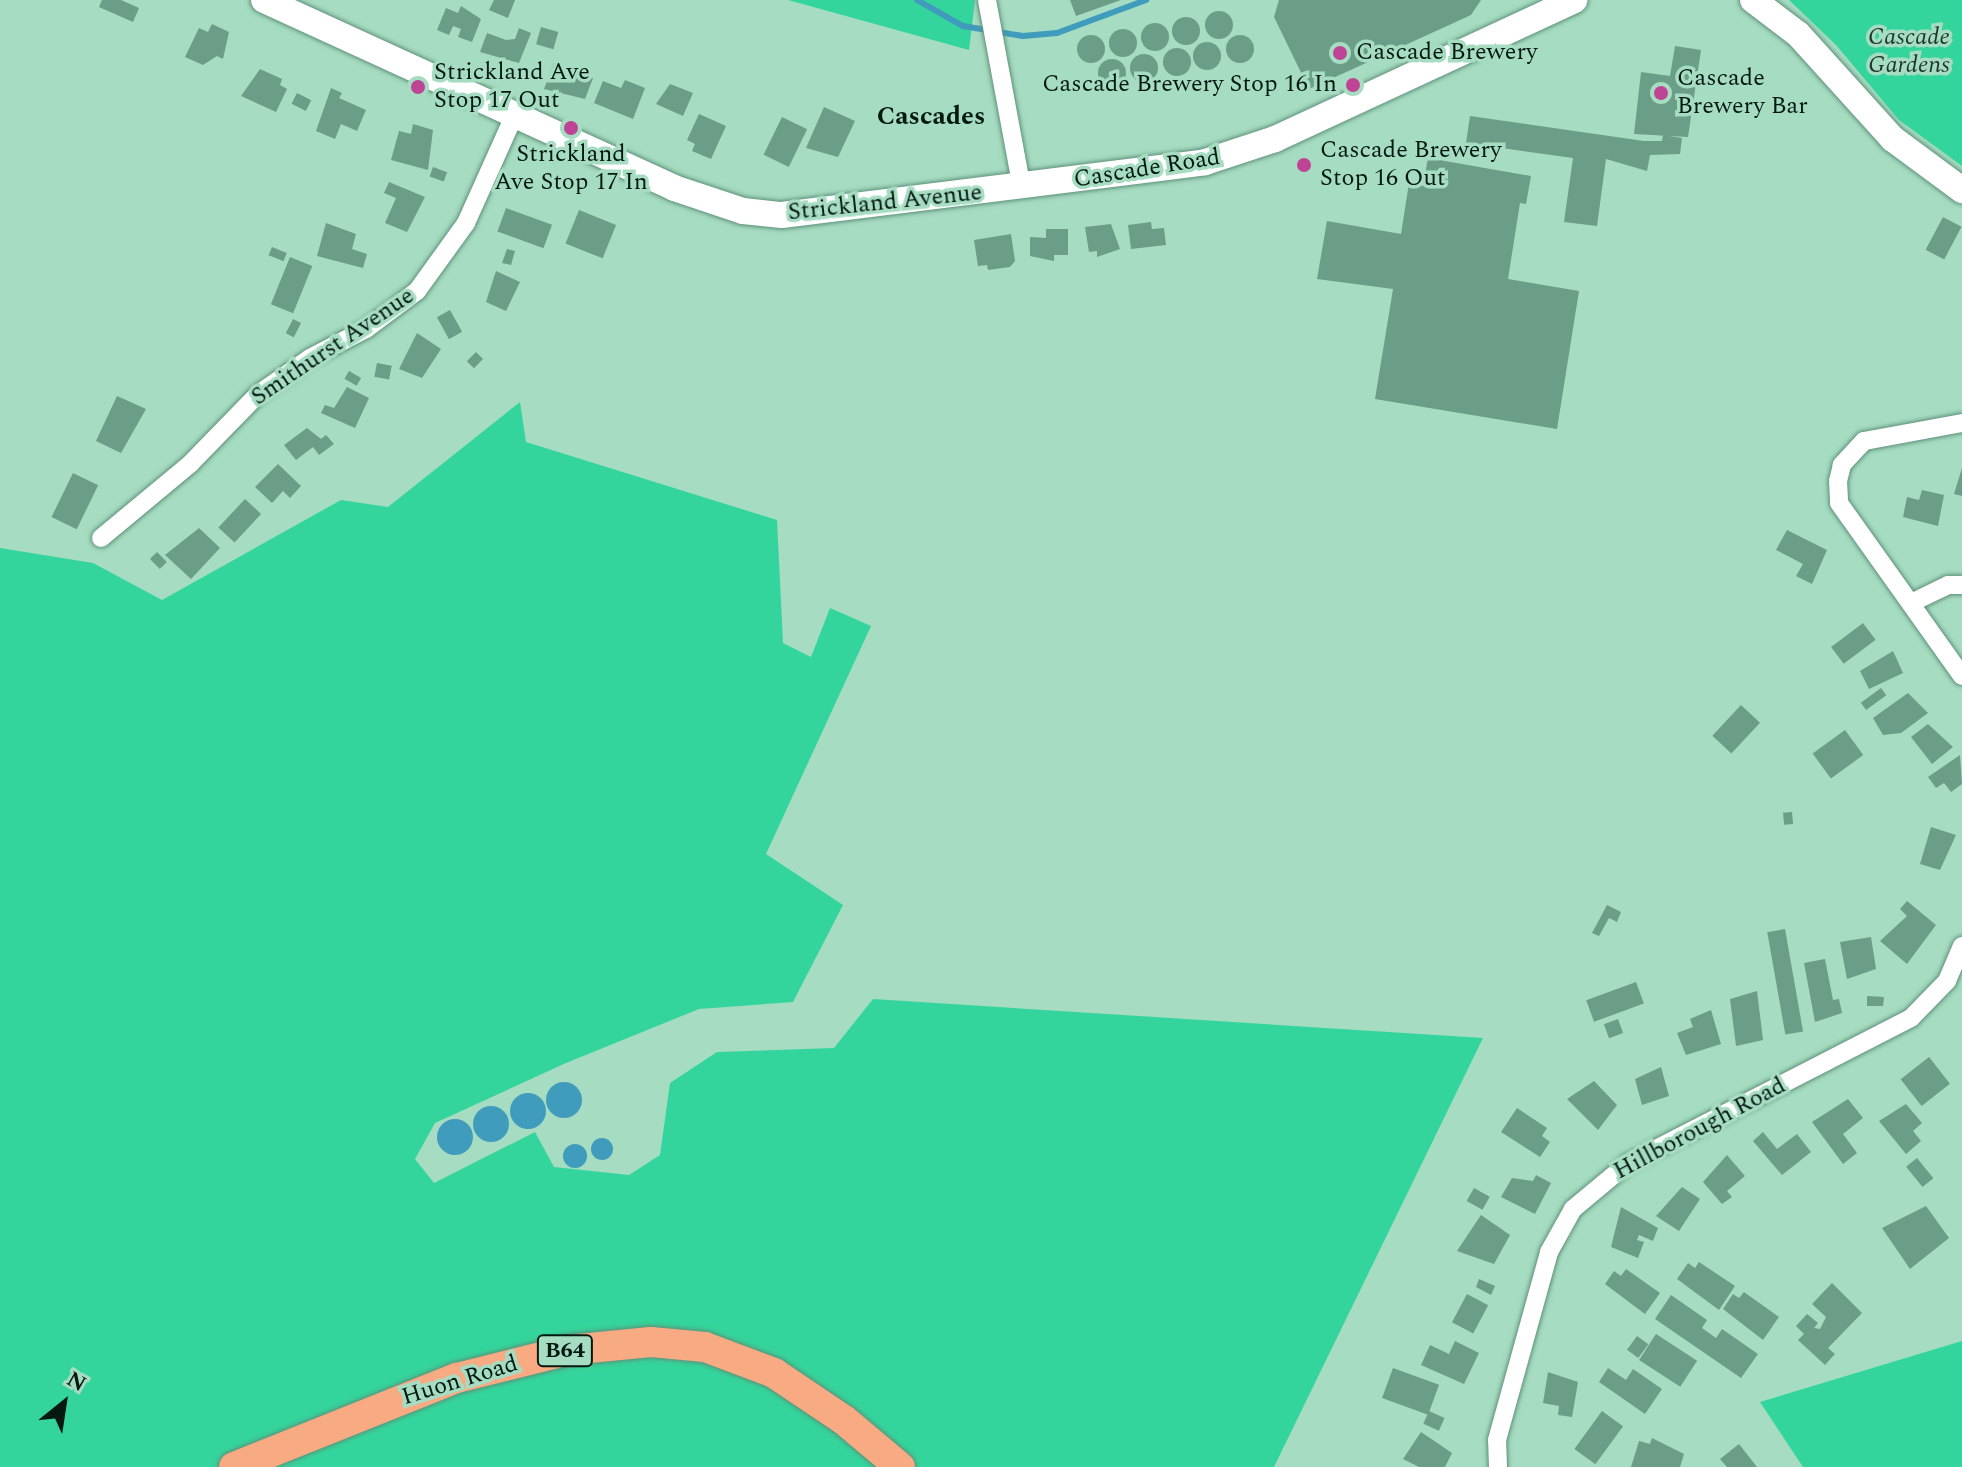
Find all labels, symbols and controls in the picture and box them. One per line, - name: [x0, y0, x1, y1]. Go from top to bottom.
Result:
- park label: Cascade Gardens: [1868, 24, 1950, 80]
- place label: Cascade Brewery: [1356, 39, 1537, 67]
- marker: Cascade Brewery: [1331, 44, 1349, 62]
- place label: Strickland Ave Stop 17 Out: [434, 59, 590, 115]
- place label: Cascade Brewery Bar: [1677, 65, 1808, 121]
- place label: Cascade Brewery Stop 16 In: [1042, 71, 1337, 99]
- marker: Cascade Brewery Stop 16 In: [1344, 76, 1362, 94]
- marker: Strickland Ave Stop 17 Out: [409, 78, 427, 96]
- marker: Cascade Brewery Bar: [1652, 84, 1670, 102]
- district label: Cascades: [877, 101, 985, 133]
- marker: Strickland Ave Stop 17 In: [562, 119, 580, 137]
- place label: Cascade Brewery Stop 16 Out: [1320, 137, 1501, 193]
- place label: Strickland Ave Stop 17 In: [494, 141, 648, 197]
- street label: Cascade Road: [1072, 143, 1222, 195]
- marker: Cascade Brewery Stop 16 Out: [1295, 156, 1313, 174]
- street label: Strickland Avenue: [787, 178, 983, 228]
- street label: Smithurst Avenue: [246, 282, 420, 412]
- street label: Hillborough Road: [1609, 1072, 1791, 1186]
- road number: B64: [535, 1333, 595, 1369]
- street label: Huon Road: [398, 1350, 522, 1412]
- north arrow: [24, 1363, 104, 1443]
- text: N: [60, 1363, 92, 1401]

